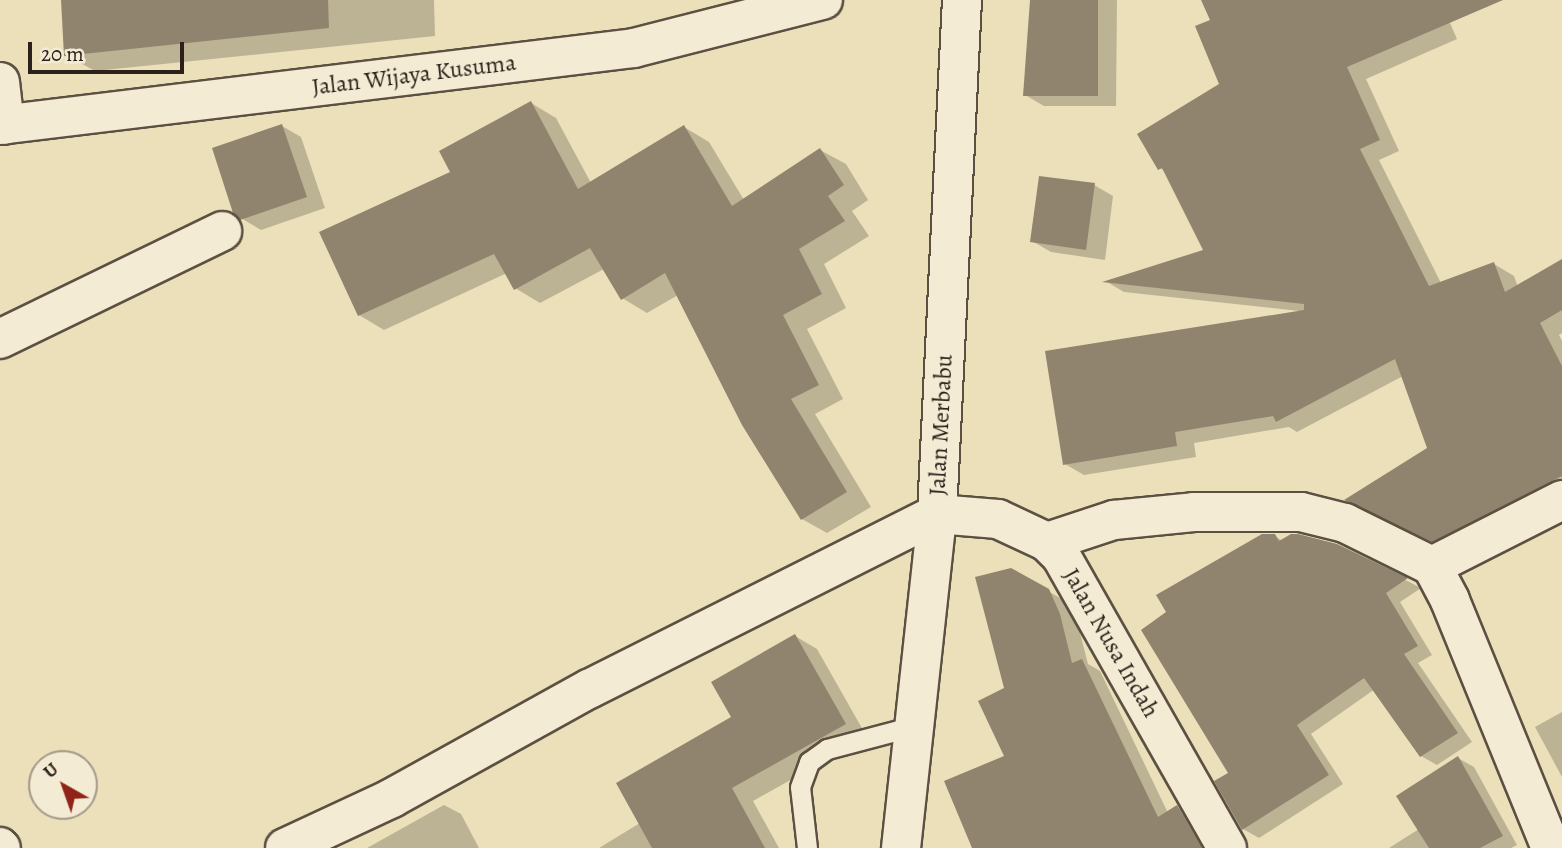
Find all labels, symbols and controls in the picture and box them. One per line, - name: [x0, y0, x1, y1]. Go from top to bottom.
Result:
- scale bar: [32, 28, 187, 72]
- text: 20 m: [41, 40, 84, 68]
- street label: Jalan Wijaya Kusuma: [310, 48, 518, 102]
- street label: Jalan Merbabu: [923, 354, 959, 496]
- street label: Jalan Nusa Indah: [1057, 563, 1165, 723]
- north arrow: [28, 750, 98, 820]
- text: U: [38, 756, 64, 784]

